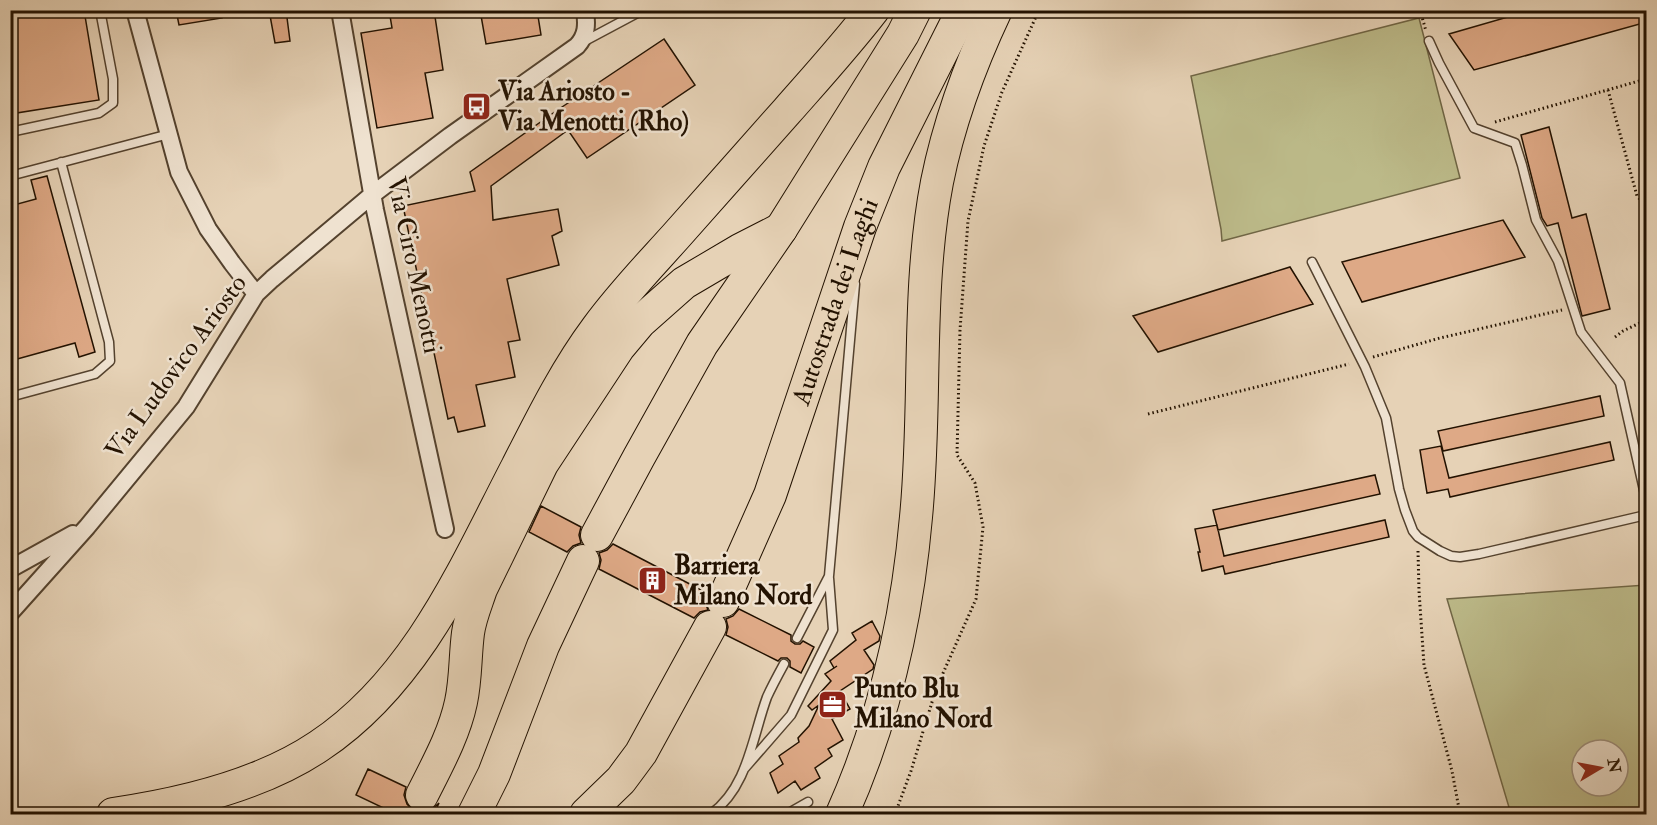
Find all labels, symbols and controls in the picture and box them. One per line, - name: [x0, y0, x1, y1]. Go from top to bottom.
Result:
- place label: Via Ariosto - Via Menotti (Rho): [497, 76, 689, 138]
- bus stop icon: Via Ariosto - Via Menotti (Rho): [461, 91, 493, 123]
- street label: Via Ciro Menotti: [380, 174, 448, 356]
- street label: Autostrada dei Laghi: [785, 194, 886, 410]
- street label: Via Ludovico Ariosto: [98, 268, 254, 466]
- place label: Barriera Milano Nord: [673, 550, 812, 612]
- building icon: Barriera Milano Nord: [637, 565, 669, 597]
- place label: Punto Blu Milano Nord: [853, 673, 992, 735]
- office icon: Punto Blu Milano Nord: [817, 688, 849, 720]
- north arrow: [1570, 738, 1630, 798]
- text: N: [1603, 756, 1625, 775]

